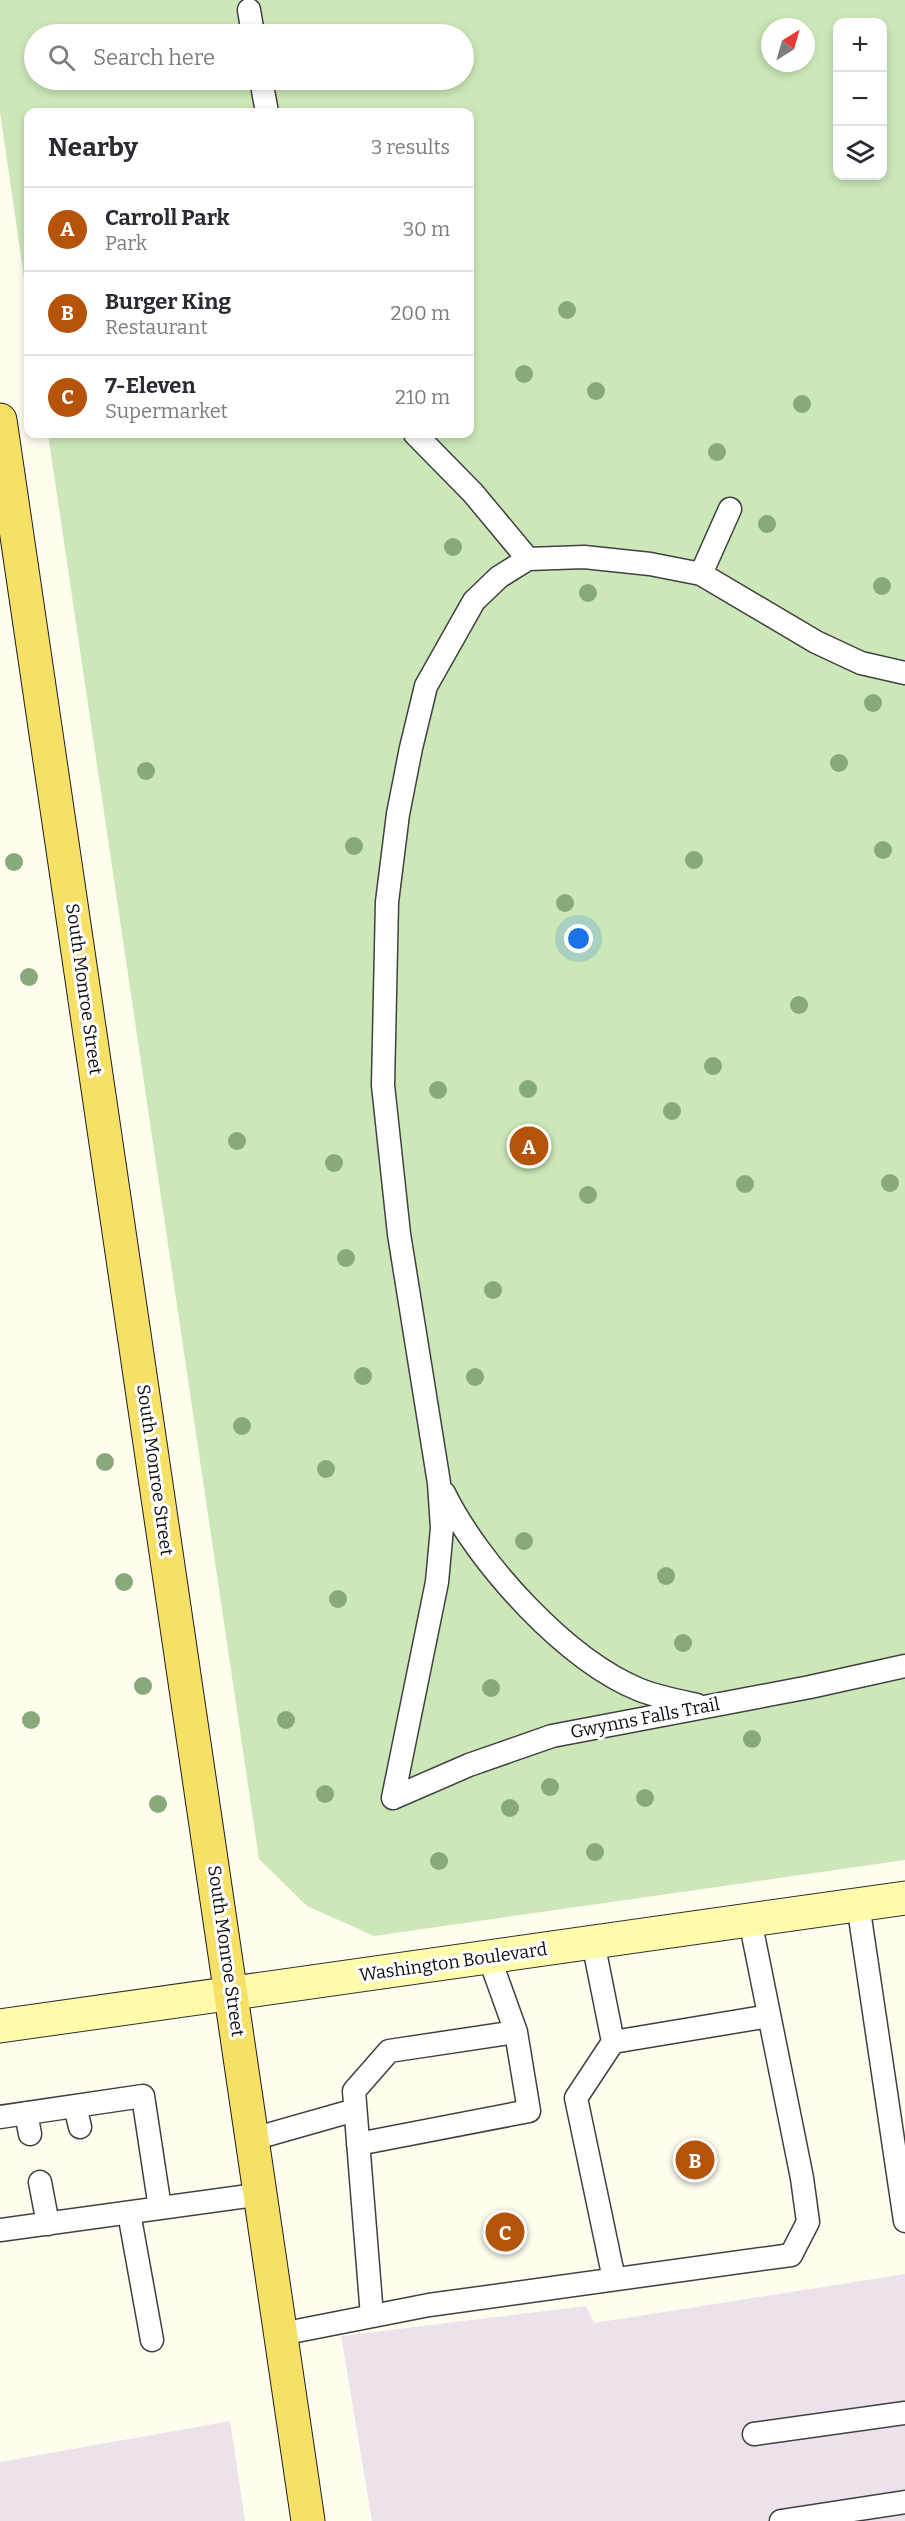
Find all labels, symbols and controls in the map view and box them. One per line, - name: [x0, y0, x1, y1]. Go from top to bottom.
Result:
- north arrow: [761, 18, 815, 72]
- map controls: [833, 18, 887, 180]
- button: +: [833, 18, 887, 72]
- search box: [24, 24, 474, 90]
- icon: search: [45, 41, 78, 74]
- text: Search here: [93, 44, 215, 71]
- button: −: [833, 72, 887, 126]
- button: layers: [833, 126, 887, 180]
- text: Nearby: [48, 132, 138, 163]
- text: 3 results: [371, 135, 450, 159]
- text: Carroll Park: [105, 204, 230, 231]
- text: A: [60, 217, 75, 241]
- text: 30 m: [403, 217, 450, 241]
- text: Park: [105, 231, 147, 255]
- text: Burger King: [105, 288, 231, 315]
- text: B: [61, 301, 74, 325]
- text: 200 m: [390, 301, 450, 325]
- text: Restaurant: [105, 315, 208, 339]
- text: 7-Eleven: [105, 372, 196, 399]
- text: C: [61, 385, 74, 409]
- text: 210 m: [395, 385, 450, 409]
- text: Supermarket: [105, 399, 228, 423]
- street label: South Monroe Street: [61, 902, 107, 1077]
- your location: [564, 924, 593, 953]
- pin: A: [510, 1124, 548, 1168]
- street label: South Monroe Street: [132, 1383, 178, 1558]
- street label: Gwynns Falls Trail: [568, 1693, 722, 1743]
- street label: South Monroe Street: [203, 1864, 249, 2039]
- street label: Washington Boulevard: [358, 1938, 549, 1986]
- pin: B: [676, 2138, 714, 2182]
- pin: C: [486, 2210, 524, 2254]

